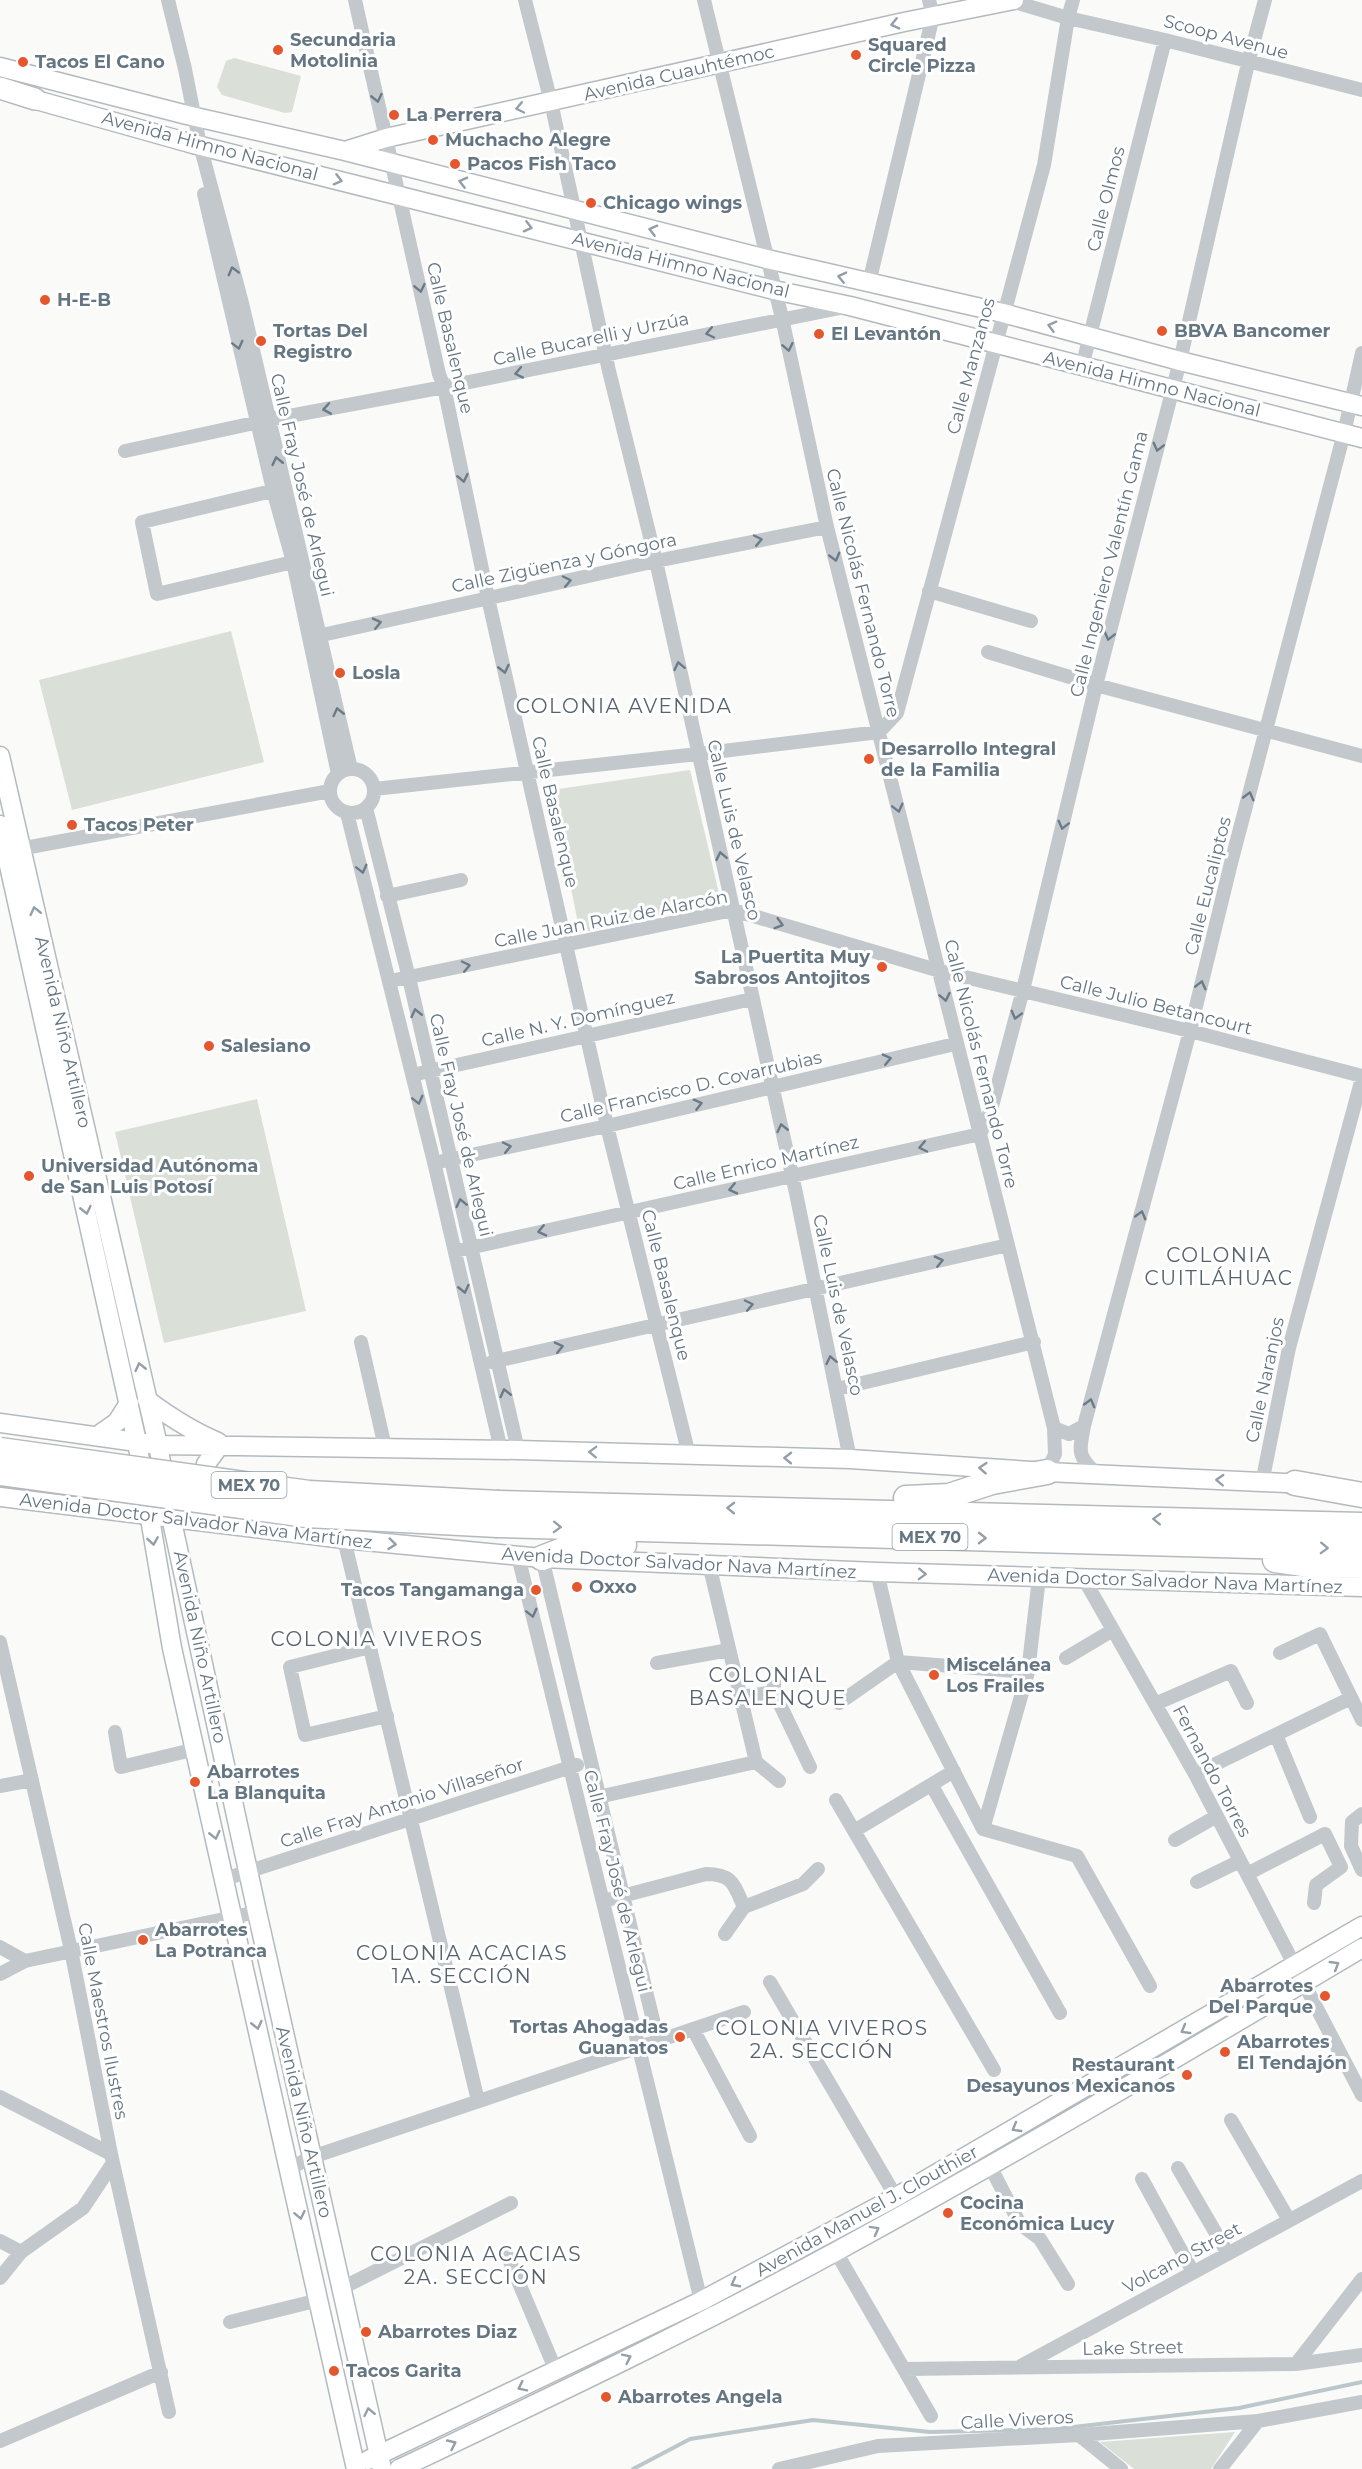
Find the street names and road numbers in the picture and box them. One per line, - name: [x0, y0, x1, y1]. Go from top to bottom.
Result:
- street label: Scoop Avenue: [1161, 10, 1291, 64]
- street label: Avenida Cuauhtémoc: [581, 40, 777, 106]
- street label: Avenida Himno Nacional: [99, 107, 321, 185]
- street label: Calle Olmos: [1082, 144, 1130, 254]
- street label: Avenida Himno Nacional: [570, 227, 792, 303]
- street label: Calle Basalenque: [422, 260, 478, 416]
- street label: Calle Manzanos: [942, 295, 1000, 437]
- street label: Calle Bucarelli y Urzúa: [491, 307, 691, 371]
- street label: Avenida Himno Nacional: [1041, 346, 1263, 422]
- street label: Calle Fray José de Arlegui: [266, 371, 338, 599]
- street label: Calle Ingeniero Valentín Gama: [1065, 429, 1153, 699]
- street label: Calle Nicolás Fernando Torre: [821, 466, 905, 720]
- street label: Calle Zigüenza y Góngora: [449, 528, 679, 598]
- street label: Calle Basalenque: [527, 734, 583, 890]
- street label: Calle Luis de Velasco: [702, 737, 766, 923]
- street label: Calle Eucaliptos: [1180, 814, 1236, 958]
- street label: Calle Juan Ruiz de Alarcón: [492, 886, 730, 952]
- street label: Avenida Niño Artillero: [30, 934, 96, 1130]
- street label: Calle Nicolás Fernando Torre: [939, 937, 1023, 1191]
- street label: Calle Julio Betancourt: [1057, 970, 1255, 1040]
- street label: Calle N. Y. Domínguez: [479, 986, 677, 1052]
- street label: Calle Fray José de Arlegui: [425, 1011, 497, 1239]
- street label: Calle Francisco D. Covarrubias: [558, 1046, 824, 1128]
- street label: Calle Enrico Martínez: [671, 1131, 861, 1195]
- street label: Calle Basalenque: [637, 1207, 695, 1363]
- street label: Calle Luis de Velasco: [808, 1212, 868, 1398]
- street label: Calle Naranjos: [1241, 1315, 1289, 1445]
- road number: MEX 70: [212, 1472, 286, 1498]
- street label: Avenida Doctor Salvador Nava Martínez: [18, 1488, 374, 1554]
- road number: MEX 70: [892, 1524, 968, 1550]
- street label: Avenida Doctor Salvador Nava Martínez: [501, 1543, 857, 1583]
- street label: Avenida Niño Artillero: [169, 1549, 231, 1745]
- street label: Avenida Doctor Salvador Nava Martínez: [987, 1564, 1343, 1598]
- street label: Fernando Torres: [1168, 1701, 1256, 1841]
- street label: Calle Fray Antonio Villaseñor: [277, 1753, 527, 1853]
- street label: Calle Fray José de Arlegui: [579, 1768, 655, 1994]
- street label: Calle Maestros Ilustres: [73, 1921, 133, 2122]
- street label: Avenida Niño Artillero: [271, 2024, 337, 2220]
- street label: Avenida Manuel J. Clouthier: [752, 2141, 982, 2281]
- street label: Volcano Street: [1119, 2218, 1245, 2298]
- street label: Lake Street: [1082, 2336, 1184, 2360]
- street label: Calle Viveros: [960, 2406, 1074, 2434]

